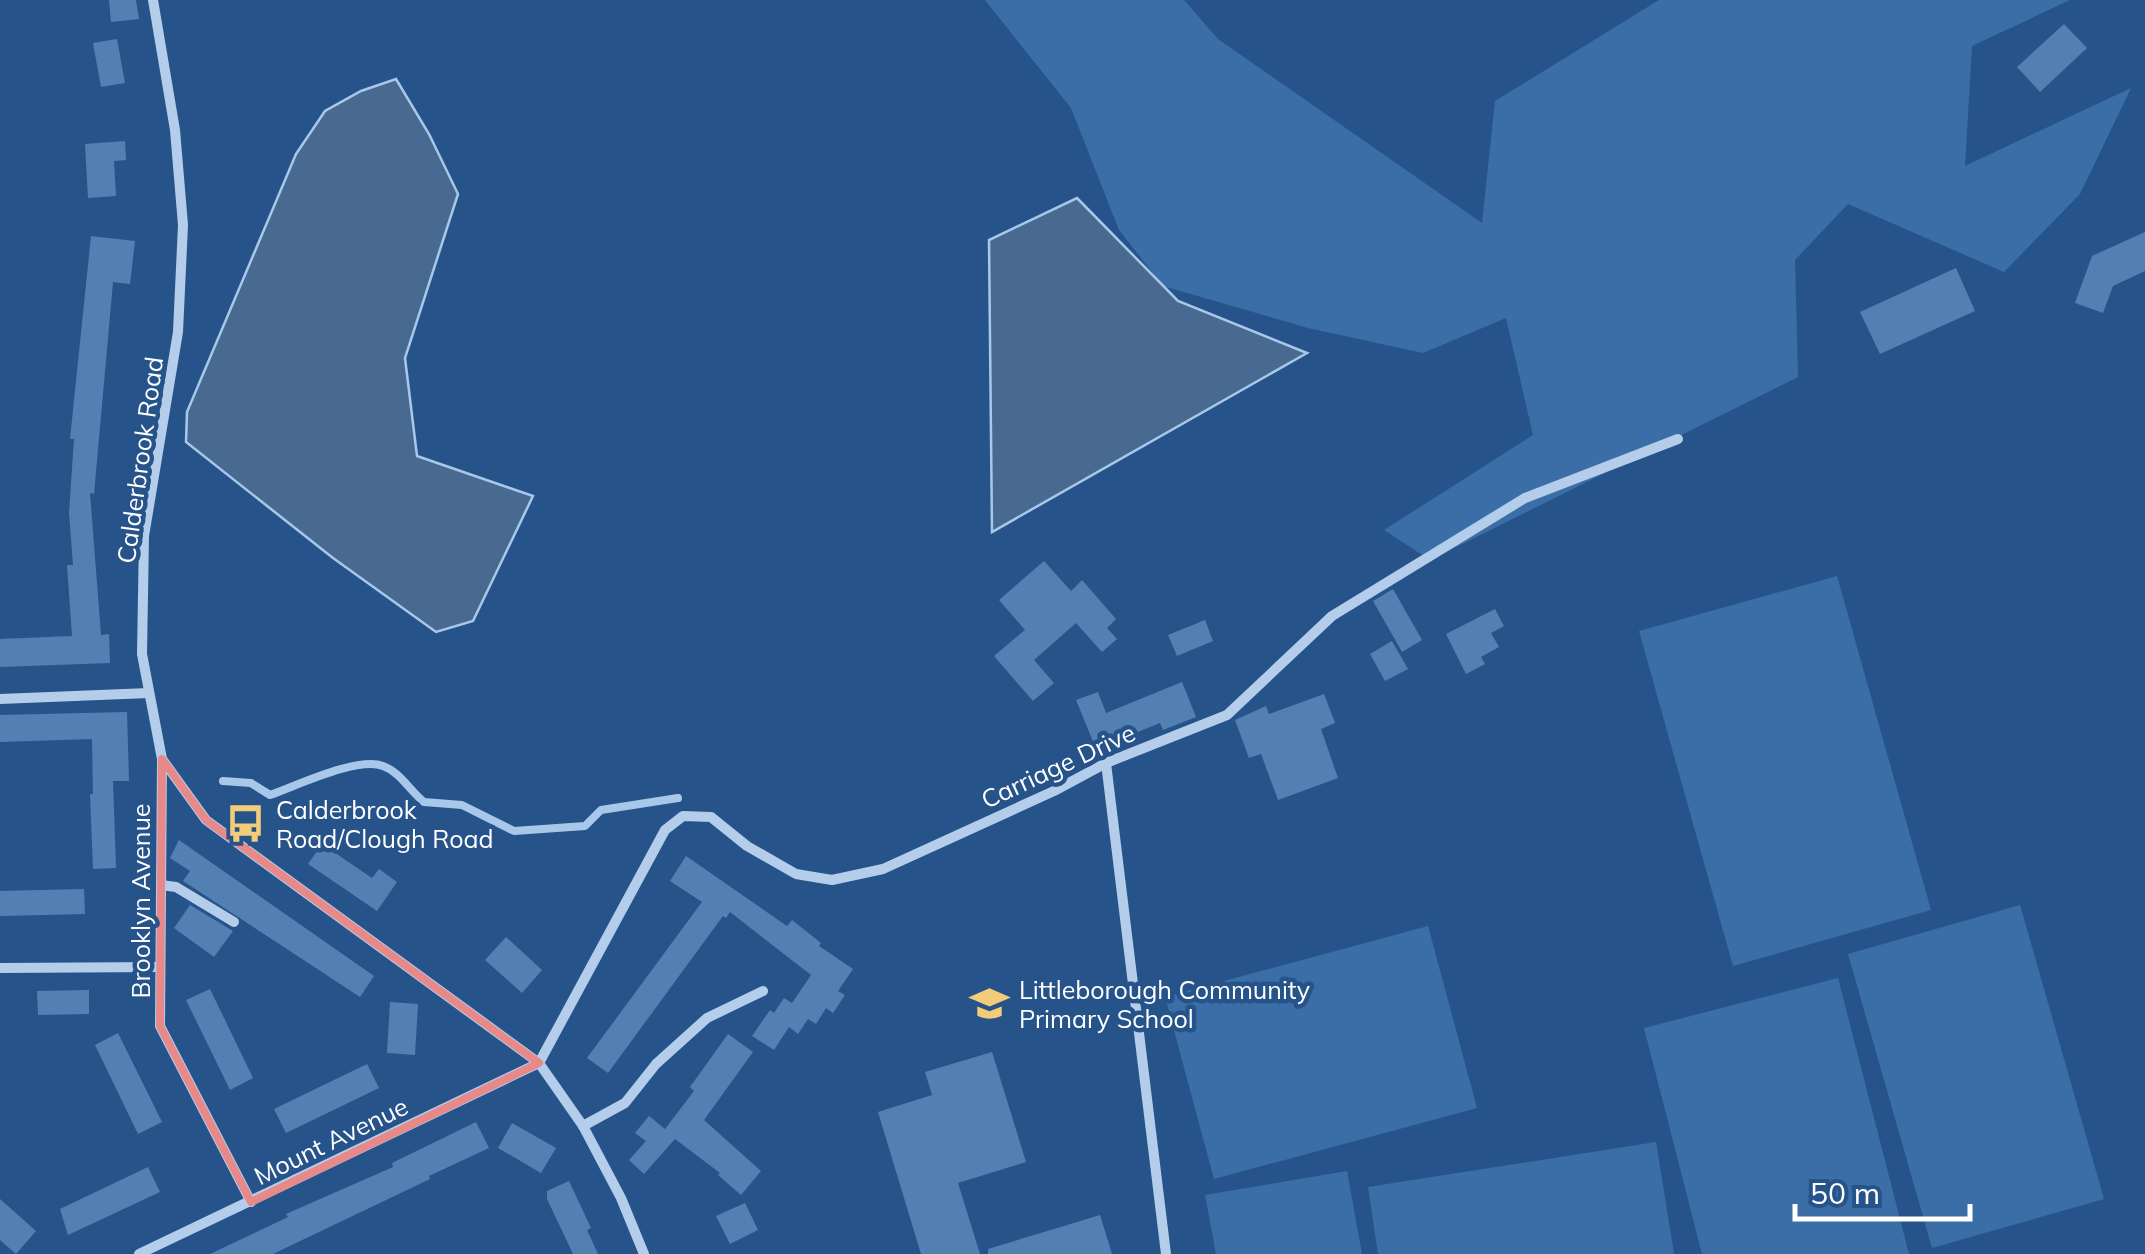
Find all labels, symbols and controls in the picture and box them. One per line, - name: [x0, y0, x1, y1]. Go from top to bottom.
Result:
- street label: Calderbrook Road: [110, 355, 169, 565]
- street label: Carriage Drive: [976, 716, 1140, 815]
- place label: Calderbrook Road/Clough Road: [276, 794, 493, 854]
- bus stop icon: Calderbrook Road/Clough Road: [225, 803, 267, 845]
- street label: Brooklyn Avenue: [125, 804, 156, 998]
- place label: Littleborough Community Primary School: [1019, 974, 1310, 1034]
- school or university icon: Littleborough Community Primary School: [968, 983, 1010, 1025]
- street label: Mount Avenue: [249, 1090, 413, 1191]
- scale bar: [1795, 1159, 1970, 1221]
- text: 50 m: [1810, 1174, 1880, 1212]

